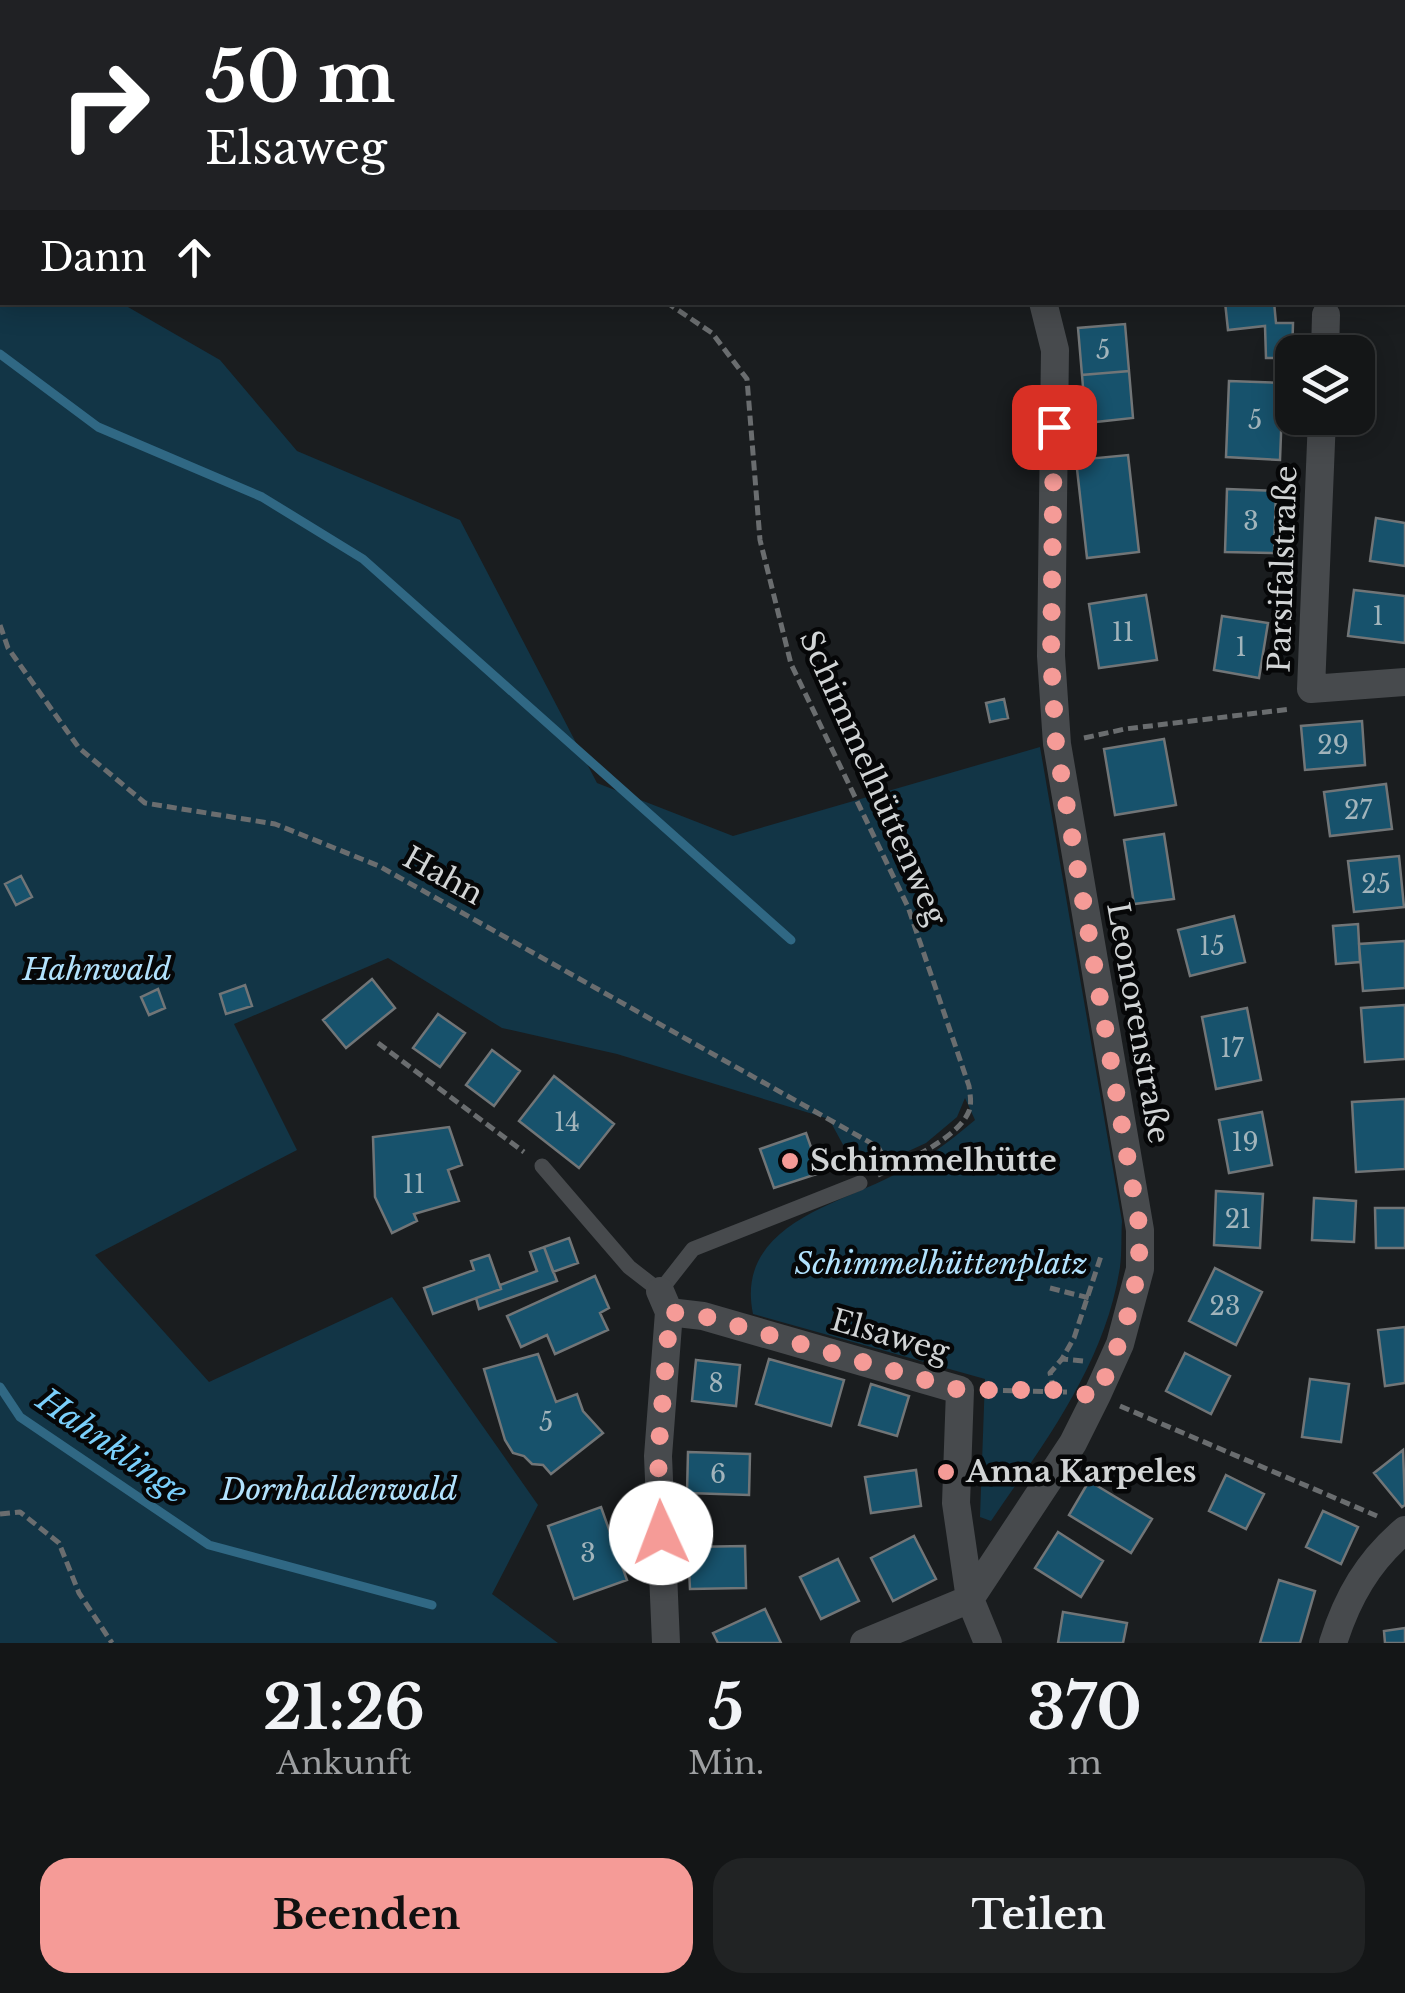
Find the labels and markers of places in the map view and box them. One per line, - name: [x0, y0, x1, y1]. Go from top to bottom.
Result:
- pin: [1012, 385, 1097, 470]
- place label: Schimmelhütte: [810, 1142, 1057, 1179]
- marker: Schimmelhütte: [779, 1150, 801, 1172]
- place label: Anna Karpeles: [965, 1453, 1197, 1490]
- marker: Anna Karpeles: [935, 1461, 957, 1483]

